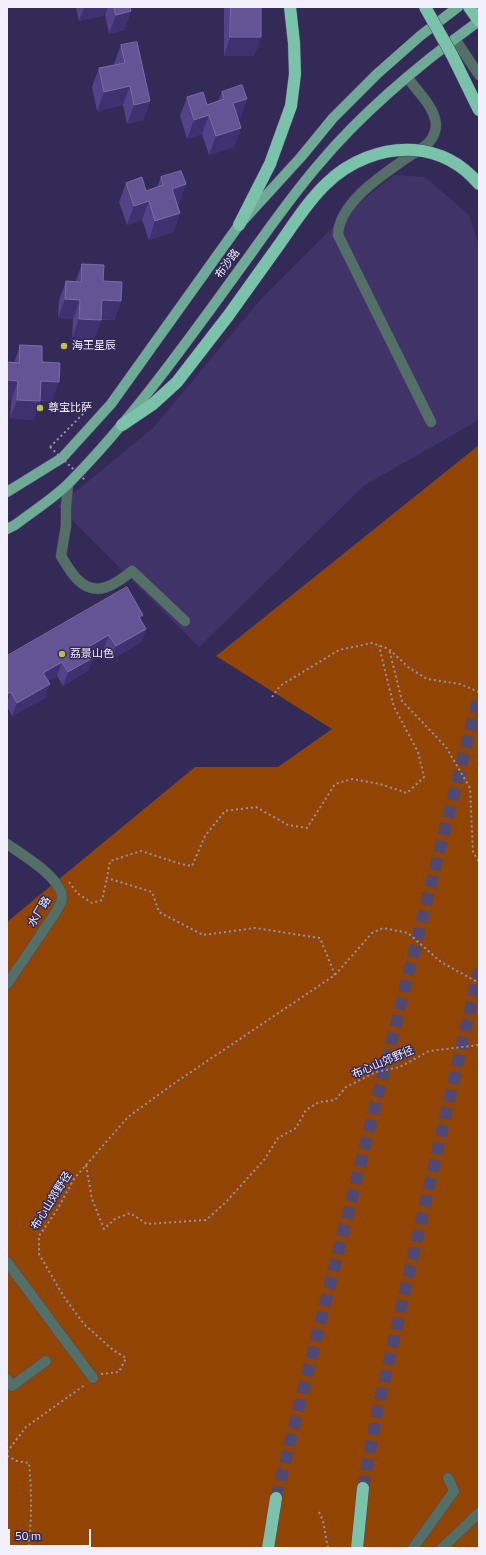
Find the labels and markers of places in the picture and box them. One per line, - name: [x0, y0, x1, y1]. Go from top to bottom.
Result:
- place label: 海王星辰: [72, 339, 116, 353]
- marker: 海王星辰: [59, 341, 69, 351]
- place label: 尊宝比萨: [48, 401, 92, 415]
- marker: 尊宝比萨: [35, 403, 45, 413]
- place label: 荔景山色: [70, 647, 114, 661]
- marker: 荔景山色: [57, 649, 67, 659]

